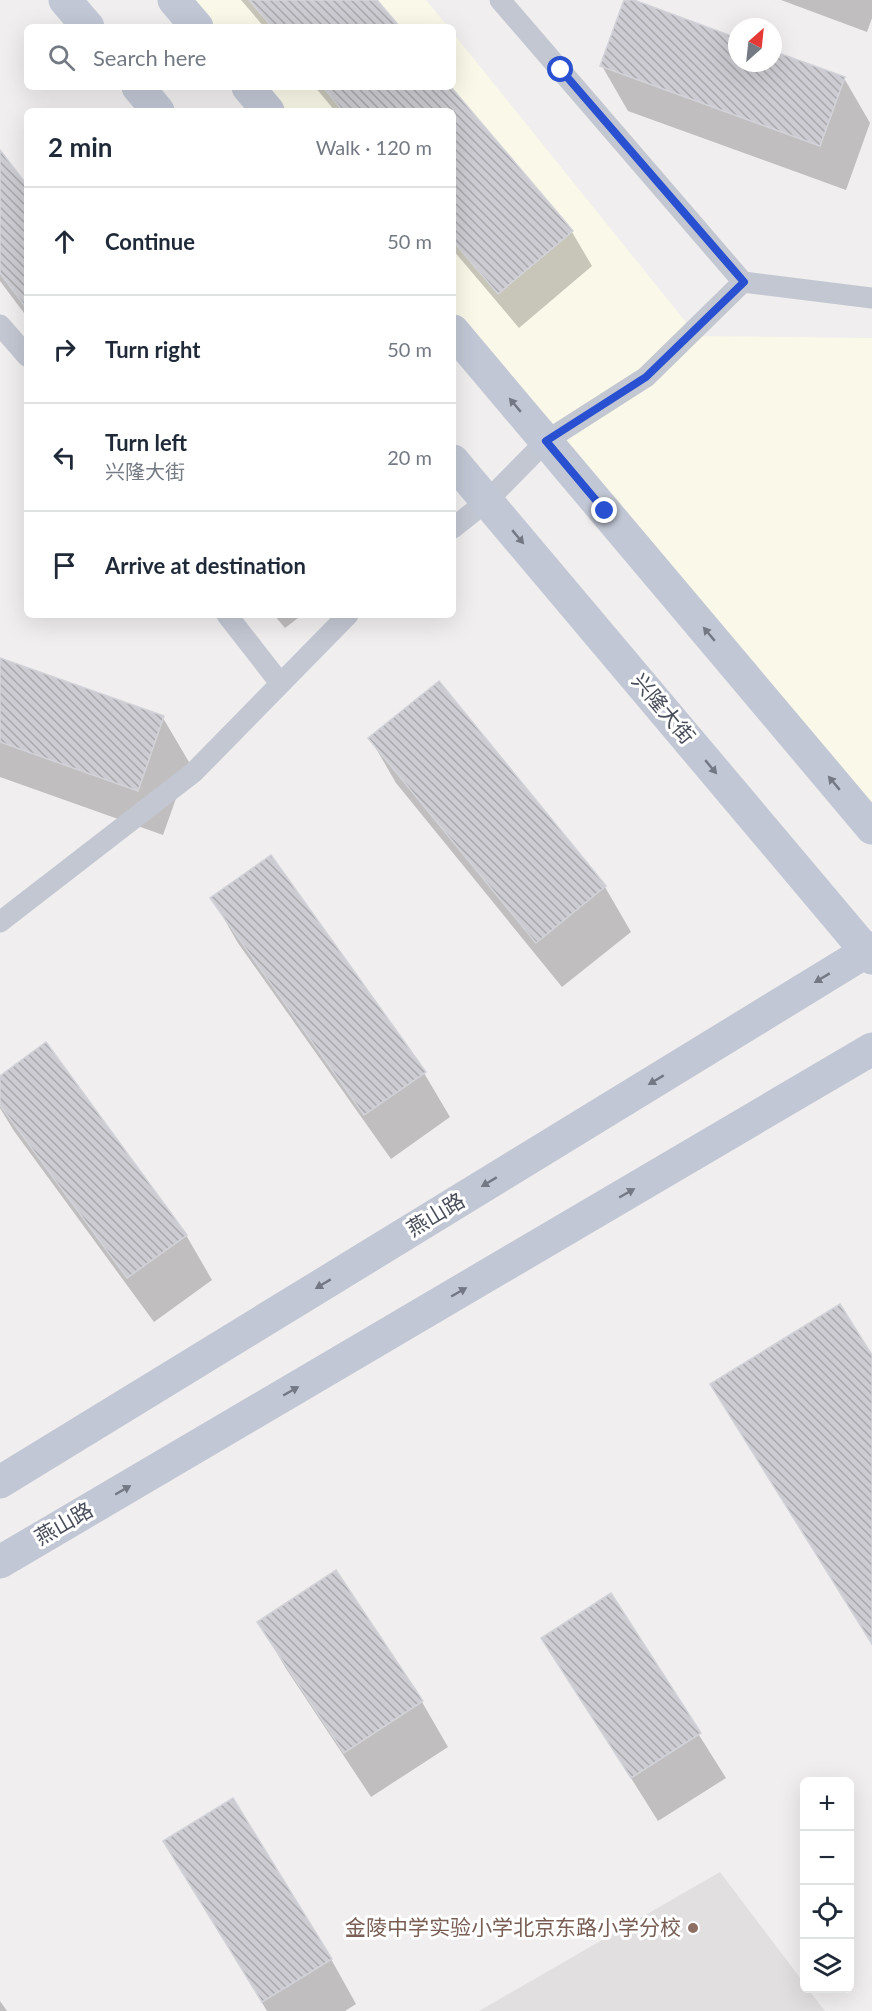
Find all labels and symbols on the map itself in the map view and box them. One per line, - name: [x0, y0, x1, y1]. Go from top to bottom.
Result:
- north arrow: [728, 18, 782, 72]
- route start: [547, 56, 573, 82]
- one-way arrow: [509, 398, 522, 413]
- route end: [591, 497, 617, 523]
- one-way arrow: [511, 529, 524, 545]
- one-way arrow: [702, 626, 715, 642]
- street label: 兴隆大街: [628, 668, 701, 748]
- one-way arrow: [704, 759, 717, 774]
- one-way arrow: [828, 775, 841, 791]
- one-way arrow: [814, 973, 830, 984]
- one-way arrow: [648, 1074, 664, 1085]
- one-way arrow: [481, 1176, 498, 1187]
- street label: 燕山路: [402, 1187, 469, 1241]
- one-way arrow: [619, 1188, 636, 1198]
- one-way arrow: [315, 1278, 331, 1289]
- one-way arrow: [451, 1287, 468, 1297]
- one-way arrow: [283, 1385, 299, 1396]
- one-way arrow: [115, 1484, 131, 1495]
- street label: 燕山路: [30, 1496, 97, 1549]
- place label: 金陵中学实验小学北京东路小学分校: [345, 1914, 681, 1939]
- marker: 金陵中学实验小学北京东路小学分校: [686, 1921, 700, 1935]

